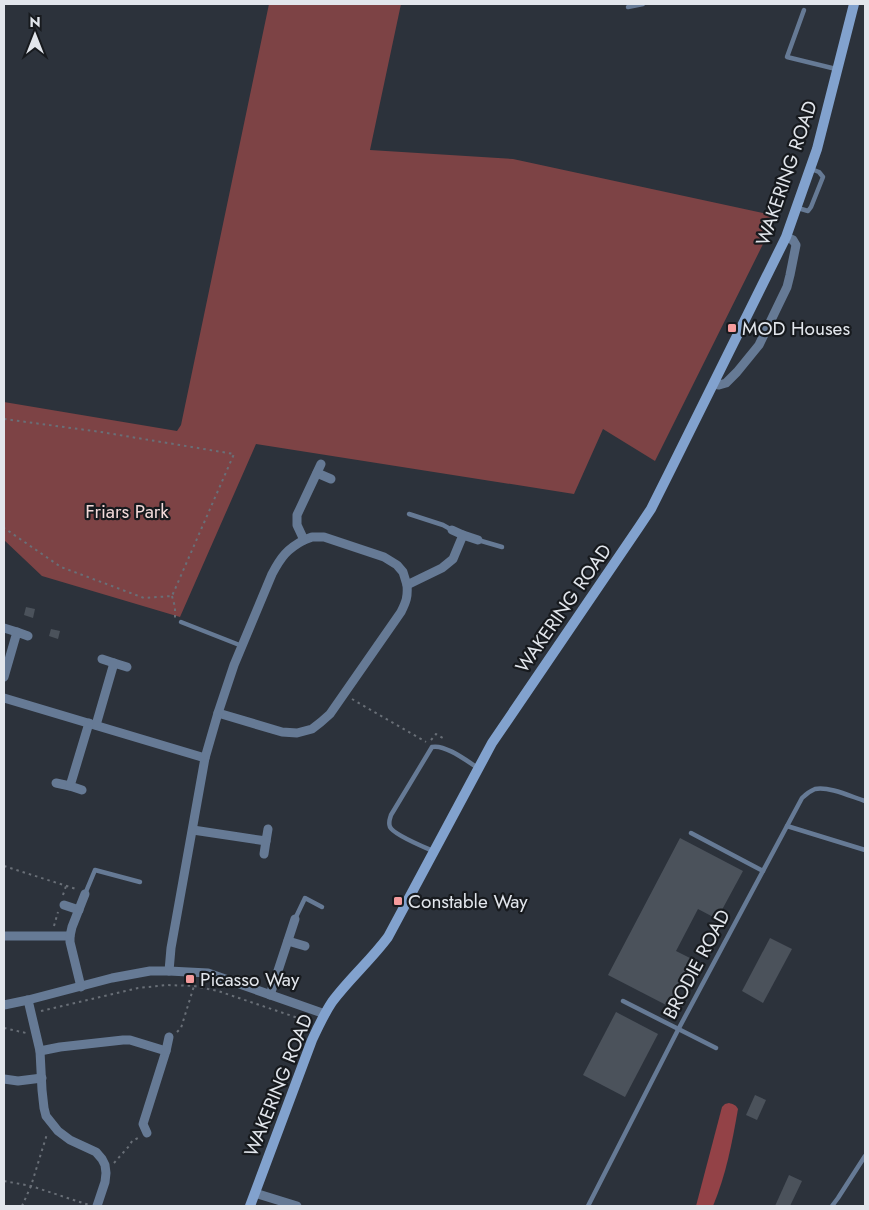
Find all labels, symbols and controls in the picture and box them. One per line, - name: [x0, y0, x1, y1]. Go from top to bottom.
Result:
- north arrow: [10, 10, 60, 60]
- text: N: [29, 12, 41, 32]
- street label: WAKERING ROAD: [749, 97, 824, 249]
- place label: MOD Houses: [742, 315, 850, 342]
- marker: MOD Houses: [726, 322, 738, 334]
- park label: Friars Park: [85, 498, 169, 525]
- street label: WAKERING ROAD: [509, 538, 618, 678]
- place label: Constable Way: [408, 888, 528, 915]
- marker: Constable Way: [392, 895, 404, 907]
- street label: BRODIE ROAD: [656, 905, 737, 1024]
- place label: Picasso Way: [200, 966, 300, 993]
- marker: Picasso Way: [184, 973, 196, 985]
- street label: WAKERING ROAD: [238, 1010, 319, 1161]

